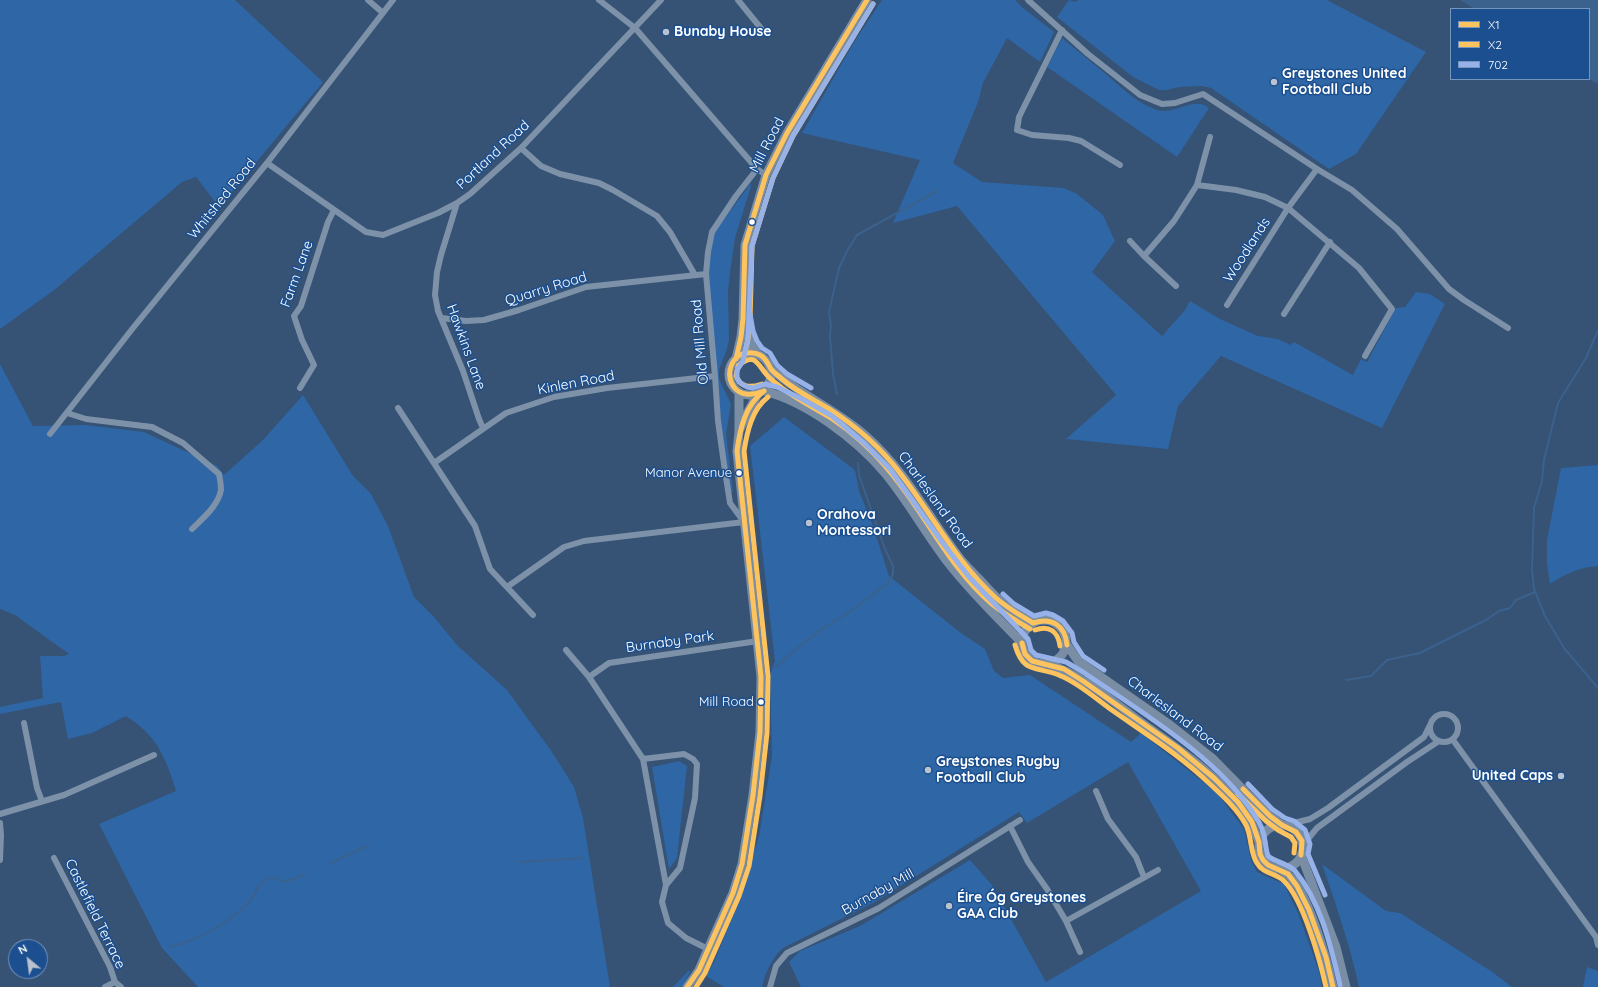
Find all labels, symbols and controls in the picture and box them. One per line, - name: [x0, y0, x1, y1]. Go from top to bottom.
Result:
- legend: [1450, 8, 1590, 80]
- text: X1: [1488, 17, 1500, 32]
- place label: Bunaby House: [674, 24, 771, 40]
- marker: Bunaby House: [661, 27, 671, 37]
- text: X2: [1488, 37, 1502, 52]
- text: 702: [1488, 57, 1508, 72]
- place label: Greystones United Football Club: [1282, 66, 1406, 98]
- marker: Greystones United Football Club: [1269, 77, 1279, 87]
- street label: Mill Road: [746, 115, 788, 175]
- street label: Portland Road: [453, 117, 533, 193]
- street label: Whitshed Road: [184, 155, 260, 243]
- street label: Woodlands: [1220, 215, 1274, 285]
- unlabelled marker: [747, 217, 757, 227]
- street label: Farm Lane: [277, 238, 317, 310]
- street label: Quarry Road: [503, 269, 589, 309]
- street label: Old Mill Road: [688, 299, 712, 385]
- street label: Hawkins Lane: [443, 302, 489, 392]
- street label: Kinlen Road: [536, 367, 616, 399]
- street label: Charlesland Road: [894, 448, 976, 552]
- place label: Manor Avenue: [645, 465, 732, 481]
- marker: Manor Avenue: [734, 468, 744, 478]
- place label: Orahova Montessori: [817, 507, 891, 540]
- marker: Orahova Montessori: [804, 518, 814, 528]
- street label: Burnaby Park: [625, 627, 715, 657]
- street label: Charlesland Road: [1124, 673, 1226, 755]
- place label: Mill Road: [699, 694, 754, 710]
- marker: Mill Road: [756, 697, 766, 707]
- place label: Greystones Rugby Football Club: [936, 754, 1060, 786]
- marker: Greystones Rugby Football Club: [923, 765, 933, 775]
- place label: United Caps: [1472, 768, 1553, 784]
- marker: United Caps: [1556, 771, 1566, 781]
- street label: Castlefield Terrace: [61, 856, 129, 972]
- street label: Burnaby Mill: [839, 865, 917, 919]
- place label: Éire Óg Greystones GAA Club: [957, 890, 1086, 922]
- marker: Éire Óg Greystones GAA Club: [944, 901, 954, 911]
- north arrow: [8, 939, 48, 979]
- text: N: [16, 941, 30, 957]

